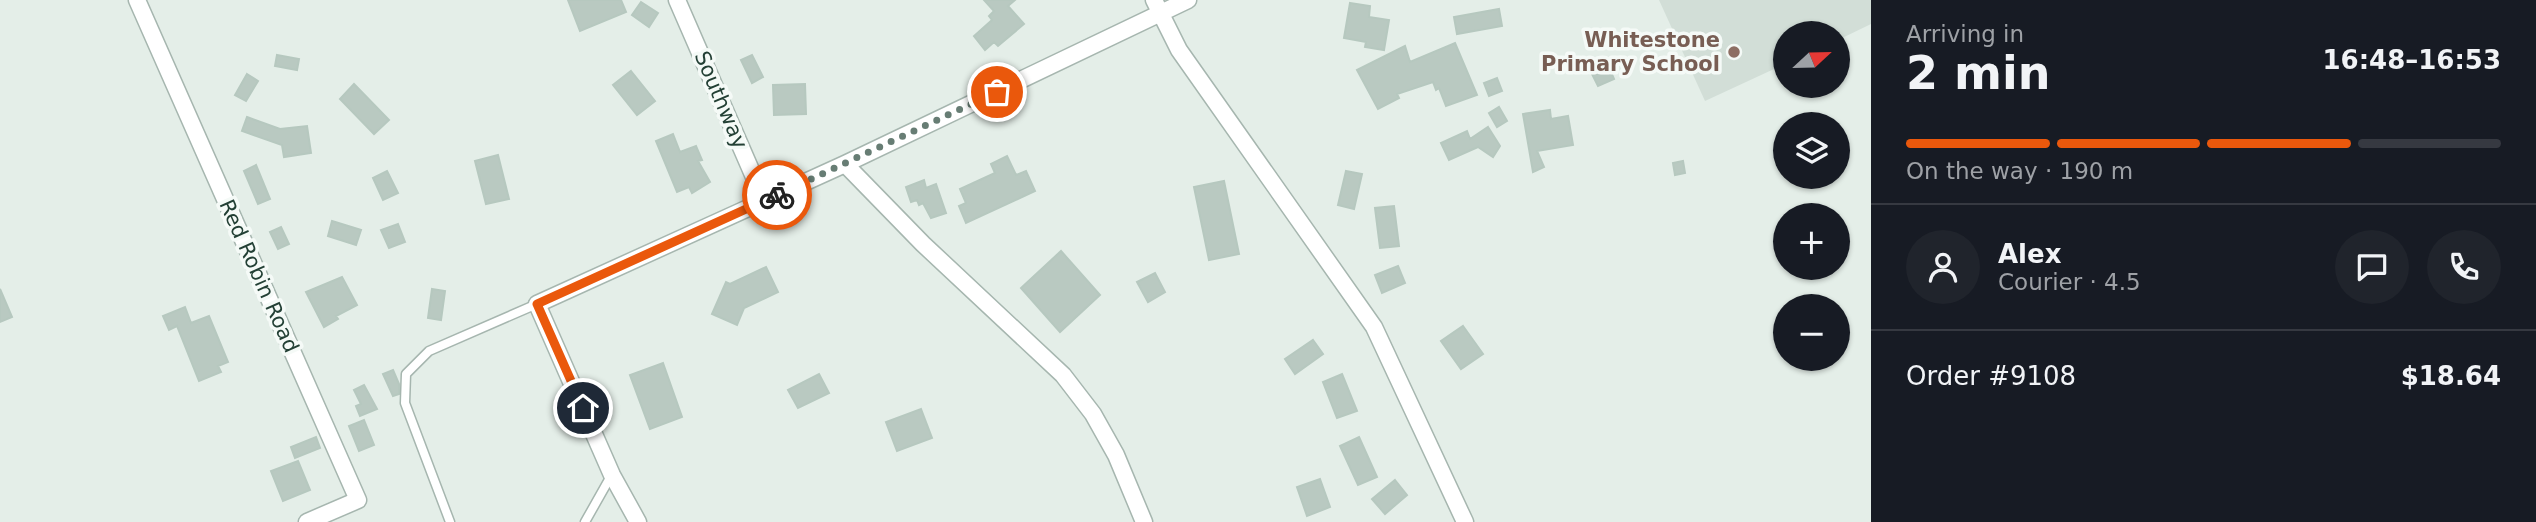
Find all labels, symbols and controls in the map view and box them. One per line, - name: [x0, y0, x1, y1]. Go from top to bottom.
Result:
- north arrow: [1773, 21, 1850, 98]
- map controls: [1773, 21, 1850, 371]
- text: Arriving in: [1906, 21, 2024, 47]
- place label: Whitestone Primary School: [1541, 28, 1720, 76]
- marker: Whitestone Primary School: [1726, 44, 1742, 60]
- text: 16:48–16:53: [2322, 45, 2501, 75]
- text: 2 min: [1906, 46, 2050, 100]
- street label: Southway: [690, 48, 752, 152]
- pin: [967, 62, 1027, 122]
- icon: bag: [978, 73, 1016, 111]
- button: layers: [1773, 112, 1850, 189]
- text: On the way · 190 m: [1906, 158, 2133, 184]
- courier: [742, 160, 812, 230]
- icon: bike: [758, 176, 796, 214]
- street label: Red Robin Road: [214, 196, 304, 356]
- button: +: [1773, 203, 1850, 280]
- button: person: [1906, 230, 1980, 304]
- button: chat: [2335, 230, 2409, 304]
- button: phone: [2427, 230, 2501, 304]
- text: Alex: [1998, 239, 2061, 269]
- text: Courier · 4.5: [1998, 269, 2141, 295]
- button: −: [1773, 294, 1850, 371]
- text: Order #9108: [1906, 361, 2076, 391]
- text: $18.64: [2401, 361, 2501, 391]
- pin: [553, 378, 613, 438]
- icon: home: [564, 389, 602, 427]

